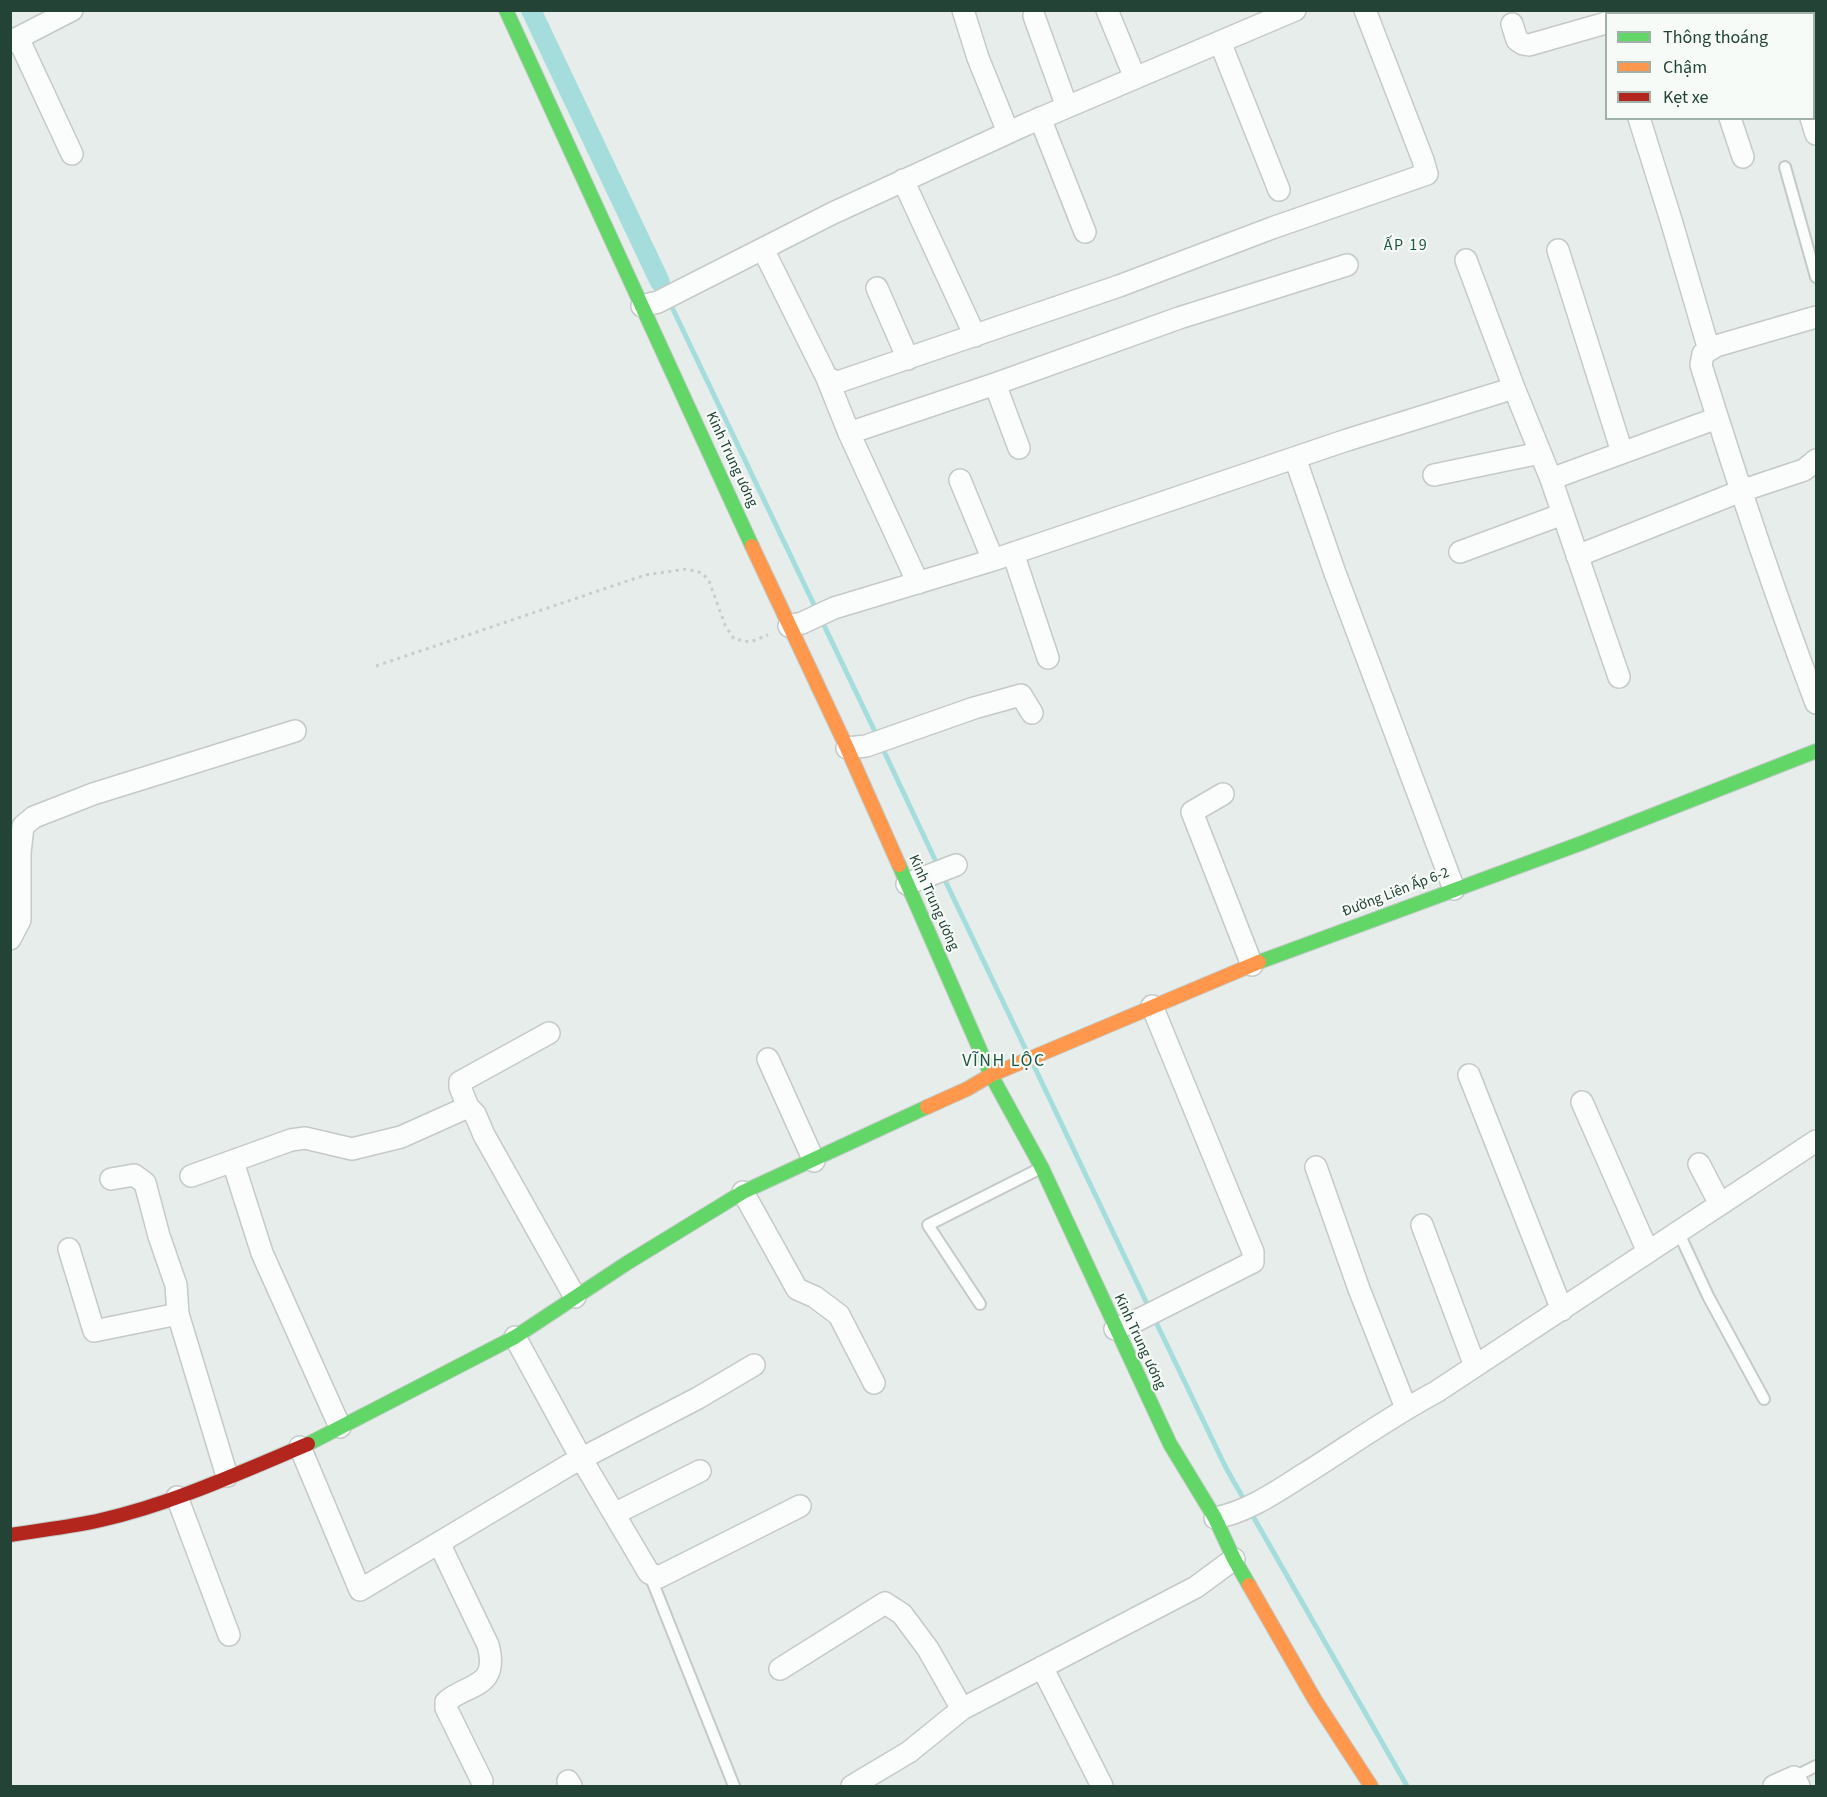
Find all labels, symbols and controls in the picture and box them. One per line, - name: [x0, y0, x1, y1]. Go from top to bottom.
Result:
- legend: [1605, 12, 1815, 120]
- text: Thông thoáng: [1663, 25, 1768, 50]
- text: Chậm: [1663, 55, 1707, 80]
- text: Kẹt xe: [1663, 85, 1708, 110]
- district label: ẤP 19: [1384, 236, 1428, 256]
- street label: Kinh Trung ương: [701, 409, 761, 511]
- street label: Kinh Trung ương: [904, 852, 962, 954]
- street label: Đường Liên Ấp 6-2: [1340, 864, 1452, 922]
- district label: VĨNH LỘC: [962, 1051, 1046, 1073]
- street label: Kinh Trung ương: [1109, 1291, 1169, 1393]

